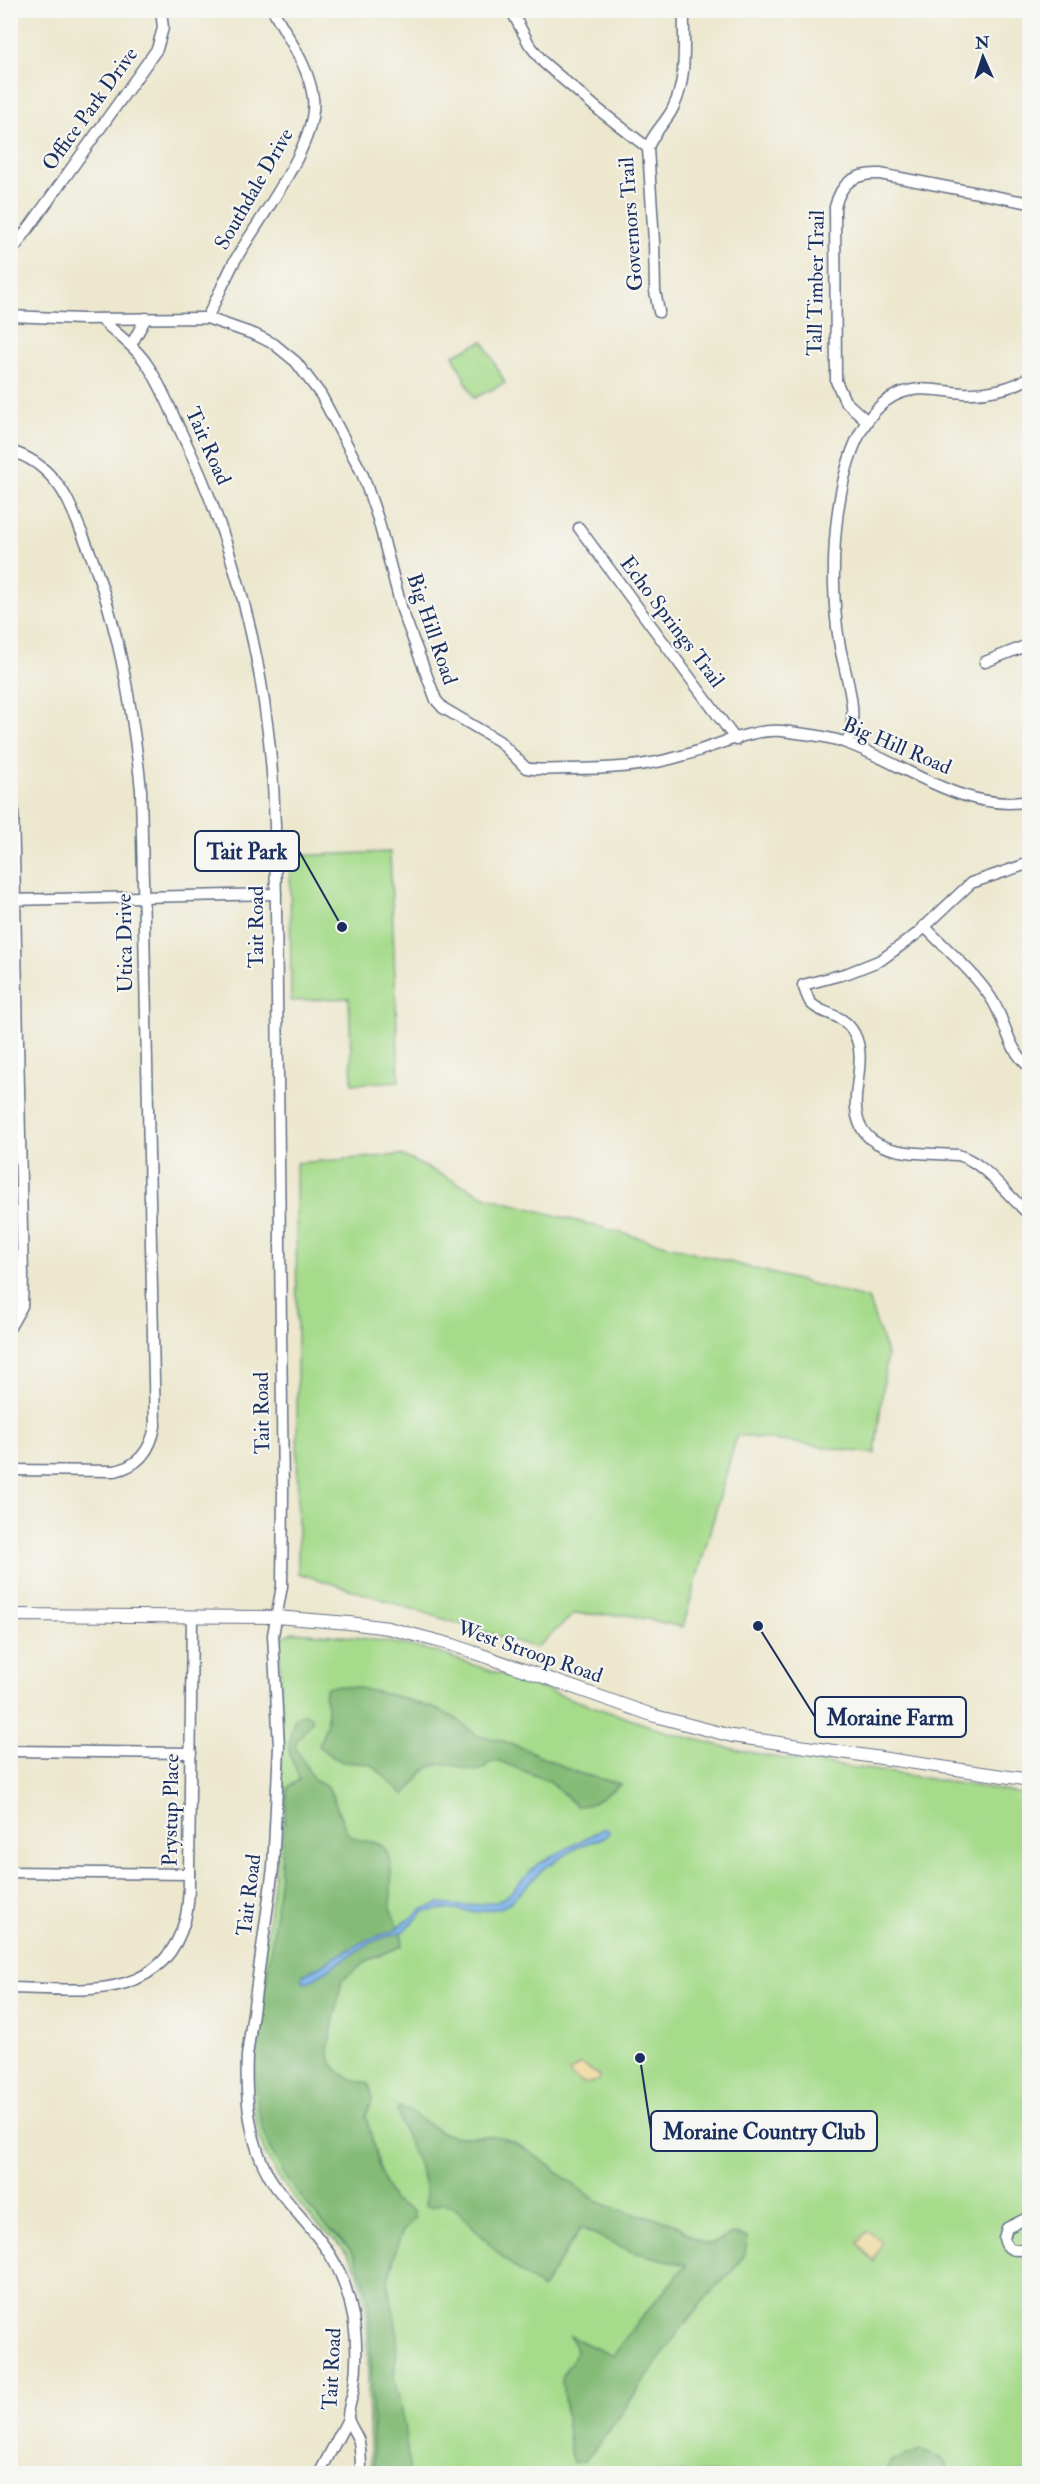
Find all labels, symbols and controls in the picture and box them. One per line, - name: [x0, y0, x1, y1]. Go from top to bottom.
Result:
- north arrow: [953, 27, 1013, 87]
- text: N: [974, 33, 991, 53]
- street label: Office Park Drive: [36, 42, 144, 176]
- street label: Southdale Drive: [208, 123, 300, 255]
- street label: Governors Trail: [613, 156, 649, 292]
- street label: Tall Timber Trail: [801, 209, 831, 356]
- street label: Tait Road: [179, 403, 237, 490]
- street label: Echo Springs Trail: [614, 551, 731, 694]
- street label: Big Hill Road: [400, 570, 464, 689]
- street label: Big Hill Road: [838, 711, 956, 781]
- callout: Tait Park: [195, 831, 299, 871]
- text: Tait Park: [206, 838, 288, 866]
- street label: Tait Road: [243, 885, 270, 968]
- street label: Utica Drive: [111, 893, 139, 993]
- street label: Tait Road: [248, 1371, 276, 1454]
- street label: West Stroop Road: [453, 1614, 607, 1690]
- callout: Moraine Farm: [815, 1697, 966, 1737]
- text: Moraine Farm: [825, 1704, 955, 1732]
- street label: Prystup Place: [157, 1753, 185, 1867]
- street label: Tait Road: [231, 1852, 268, 1938]
- callout: Moraine Country Club: [651, 2111, 877, 2151]
- text: Moraine Country Club: [662, 2118, 865, 2147]
- street label: Tait Road: [316, 2326, 348, 2411]

